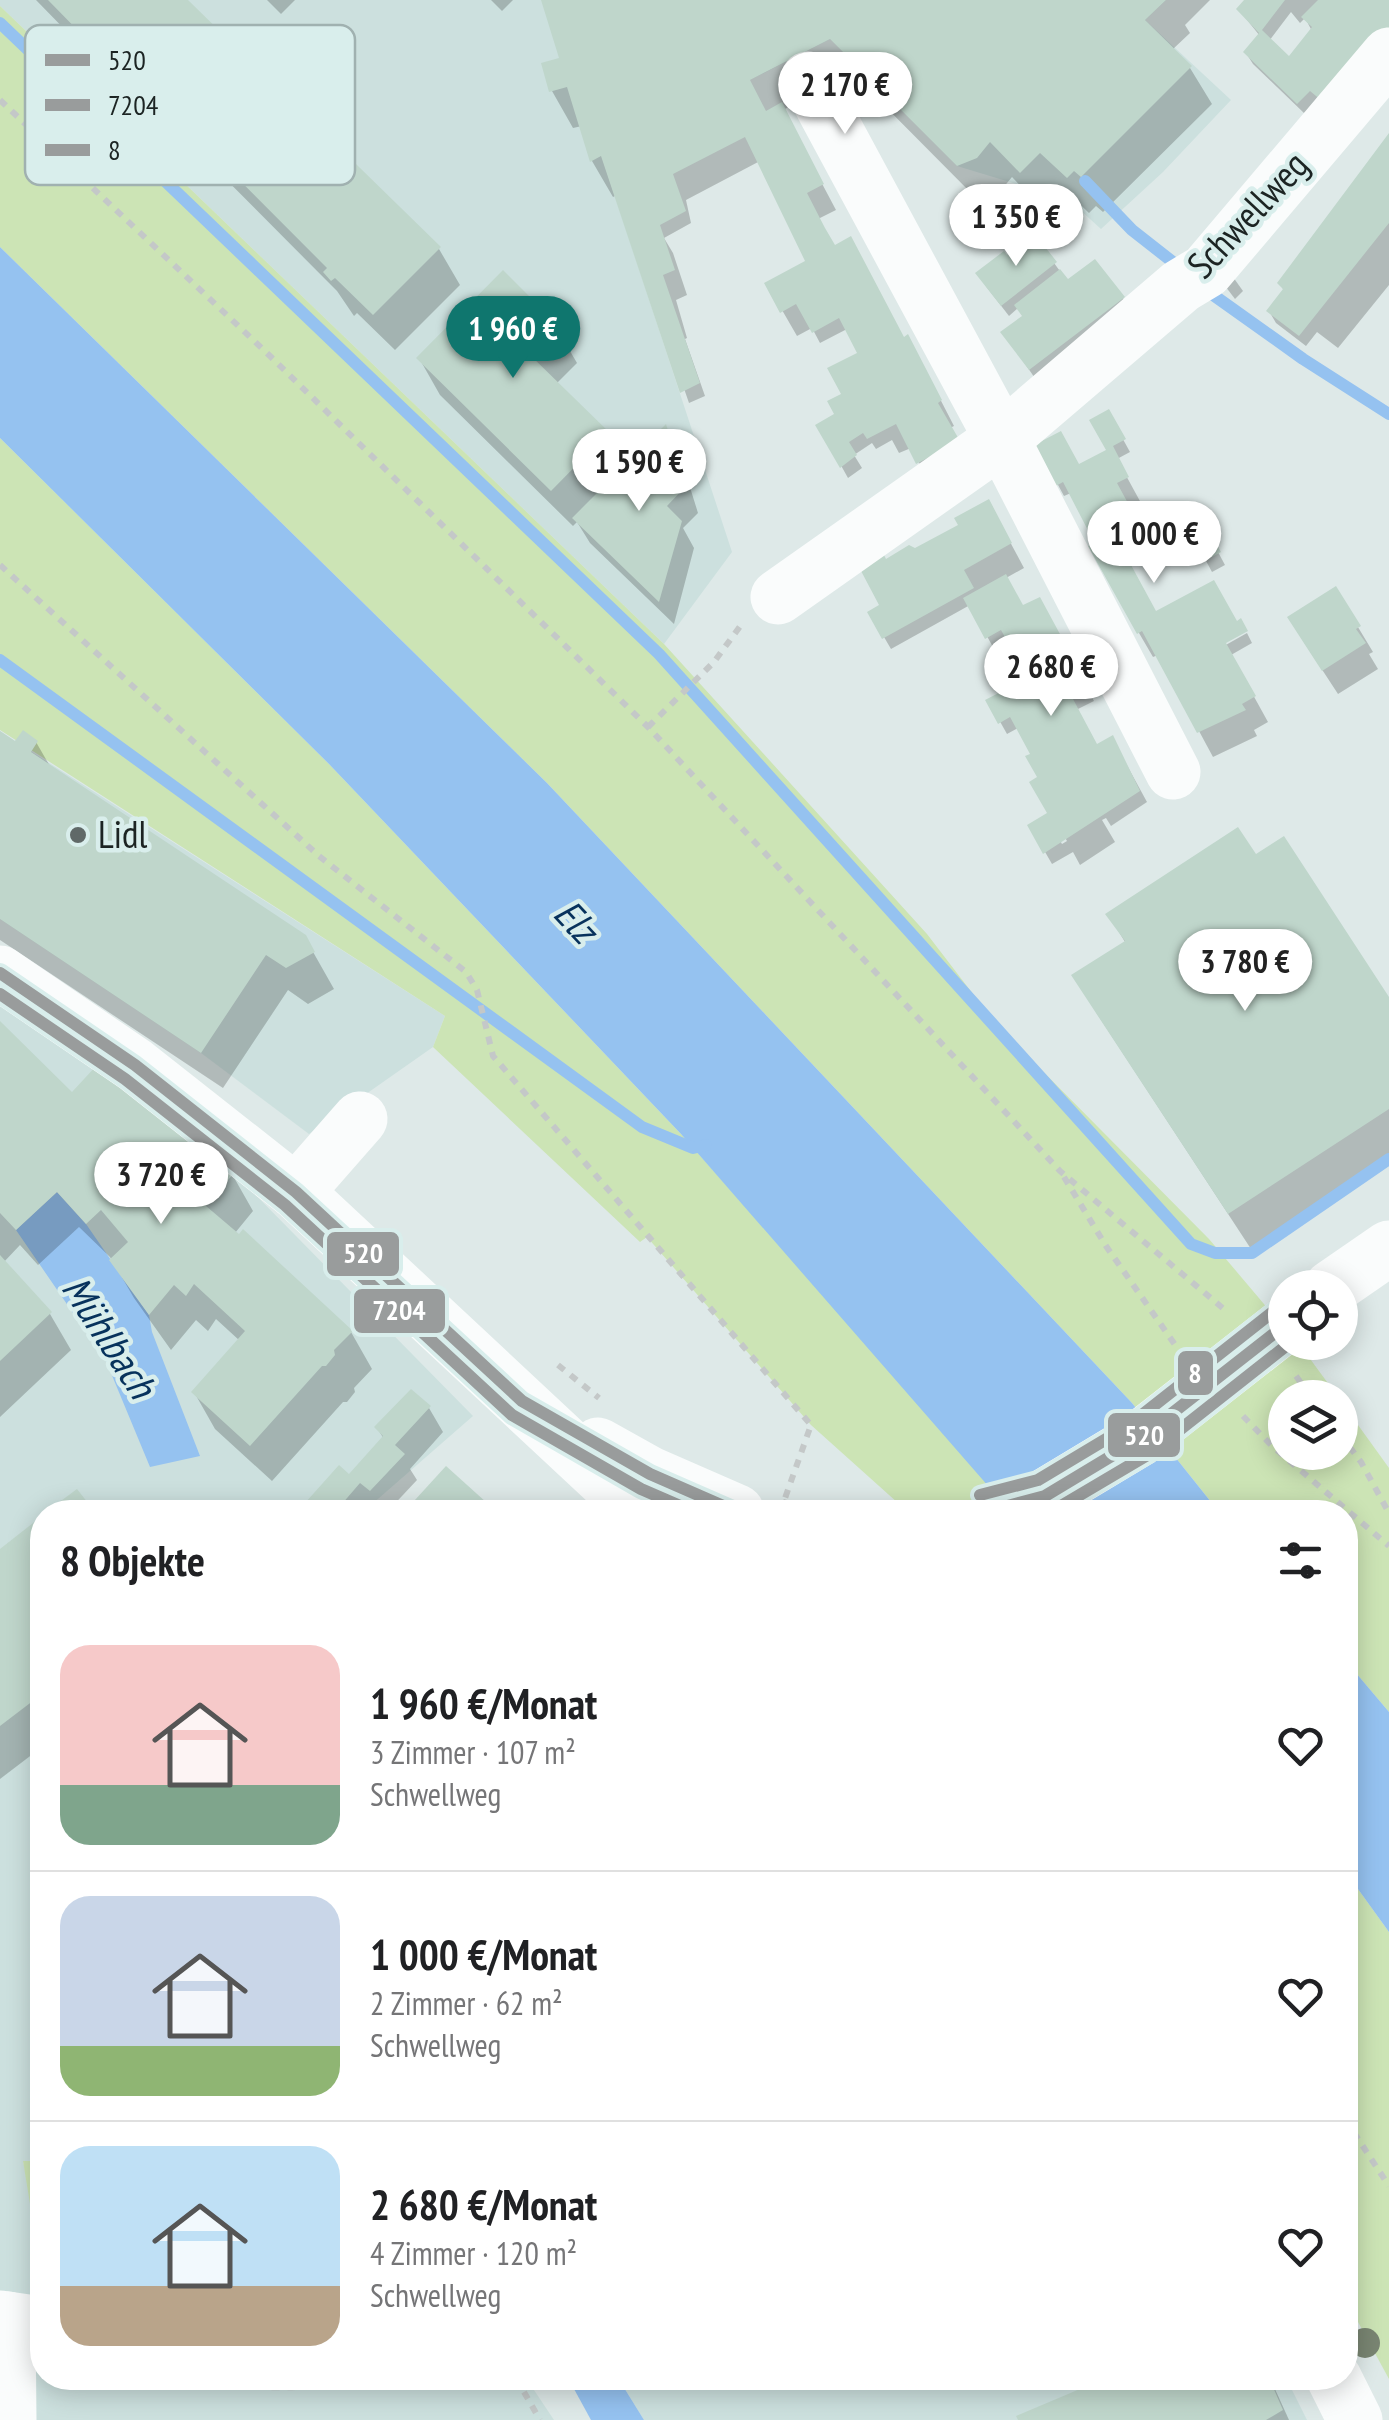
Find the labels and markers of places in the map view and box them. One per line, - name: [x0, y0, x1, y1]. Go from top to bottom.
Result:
- pin: 2 170 €: [753, 52, 937, 137]
- pin: 1 350 €: [924, 184, 1108, 269]
- pin: 1 960 €: [421, 296, 605, 381]
- pin: 1 590 €: [547, 429, 731, 514]
- pin: 1 000 €: [1062, 501, 1246, 586]
- pin: 2 680 €: [959, 634, 1143, 719]
- place label: Lidl: [98, 809, 147, 858]
- marker: Lidl: [67, 824, 89, 846]
- pin: 3 780 €: [1153, 929, 1337, 1014]
- pin: 3 720 €: [69, 1142, 253, 1227]

